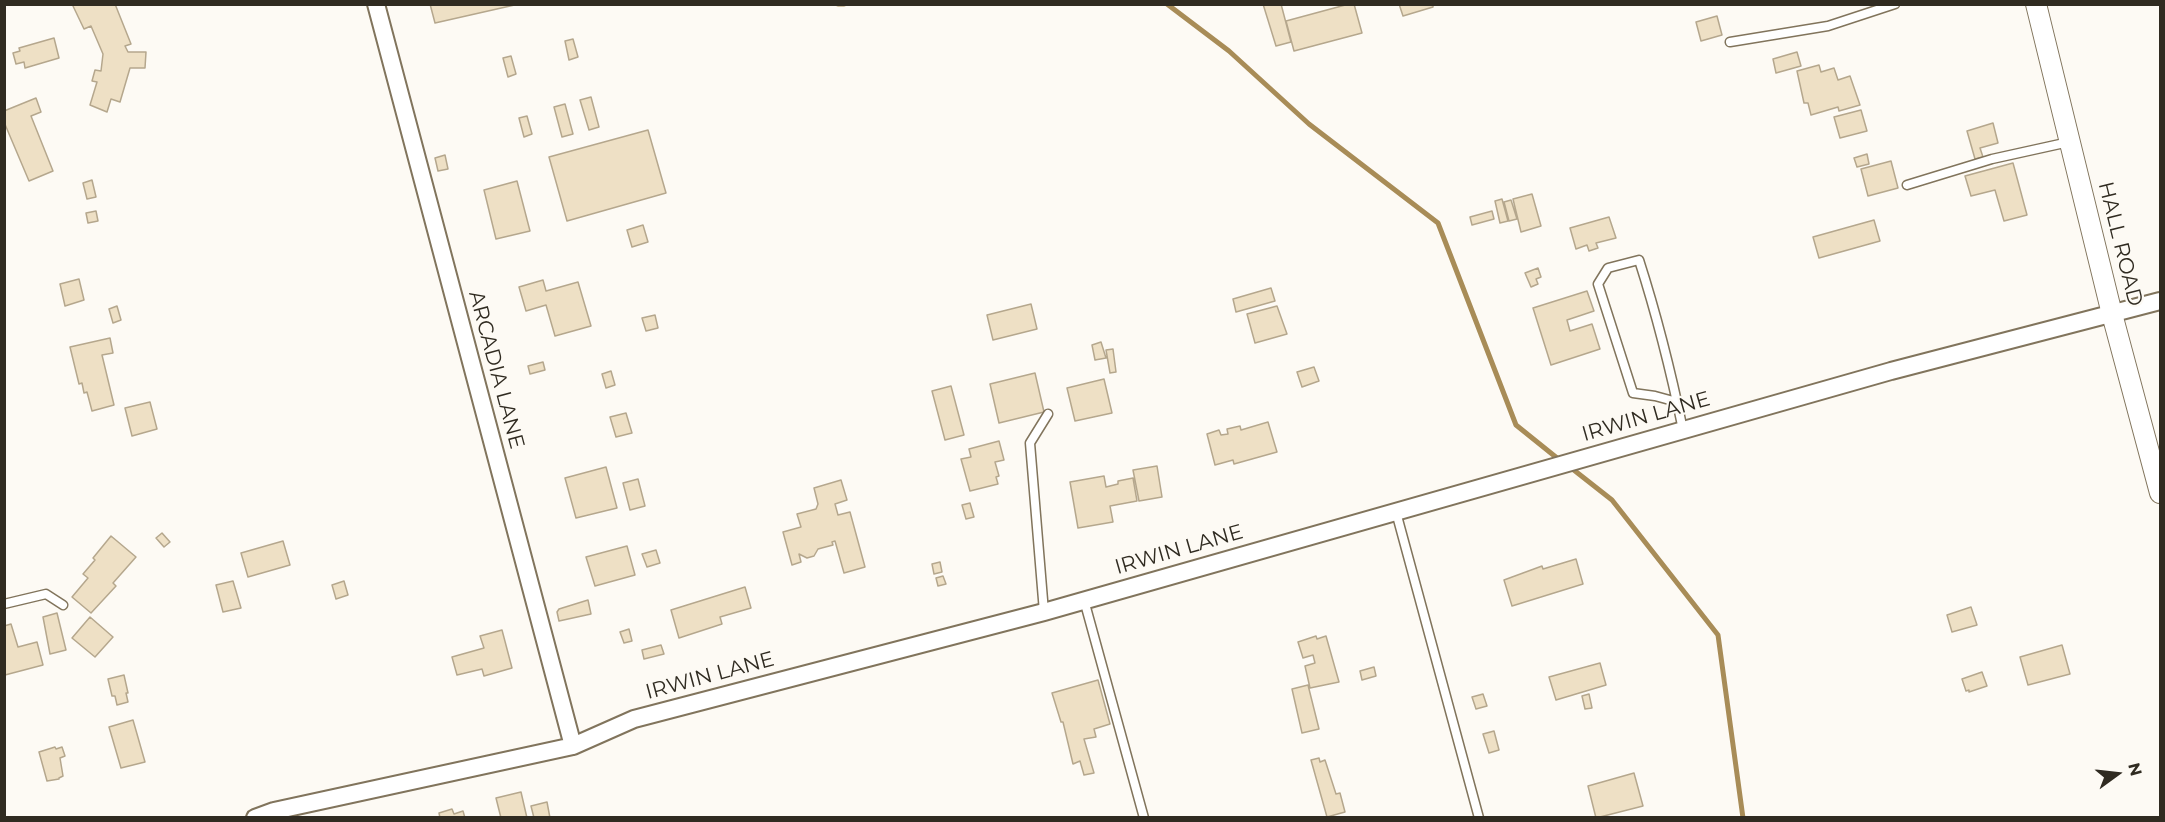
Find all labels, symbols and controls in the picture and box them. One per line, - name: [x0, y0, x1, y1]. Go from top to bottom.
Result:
- street label: HALL ROAD: [2092, 179, 2148, 309]
- street label: ARCADIA LANE: [463, 288, 529, 452]
- street label: IRWIN LANE: [1579, 387, 1713, 447]
- street label: IRWIN LANE: [1112, 520, 1246, 580]
- street label: IRWIN LANE: [643, 647, 777, 705]
- north arrow: [2087, 744, 2147, 804]
- text: N: [2124, 761, 2146, 778]

